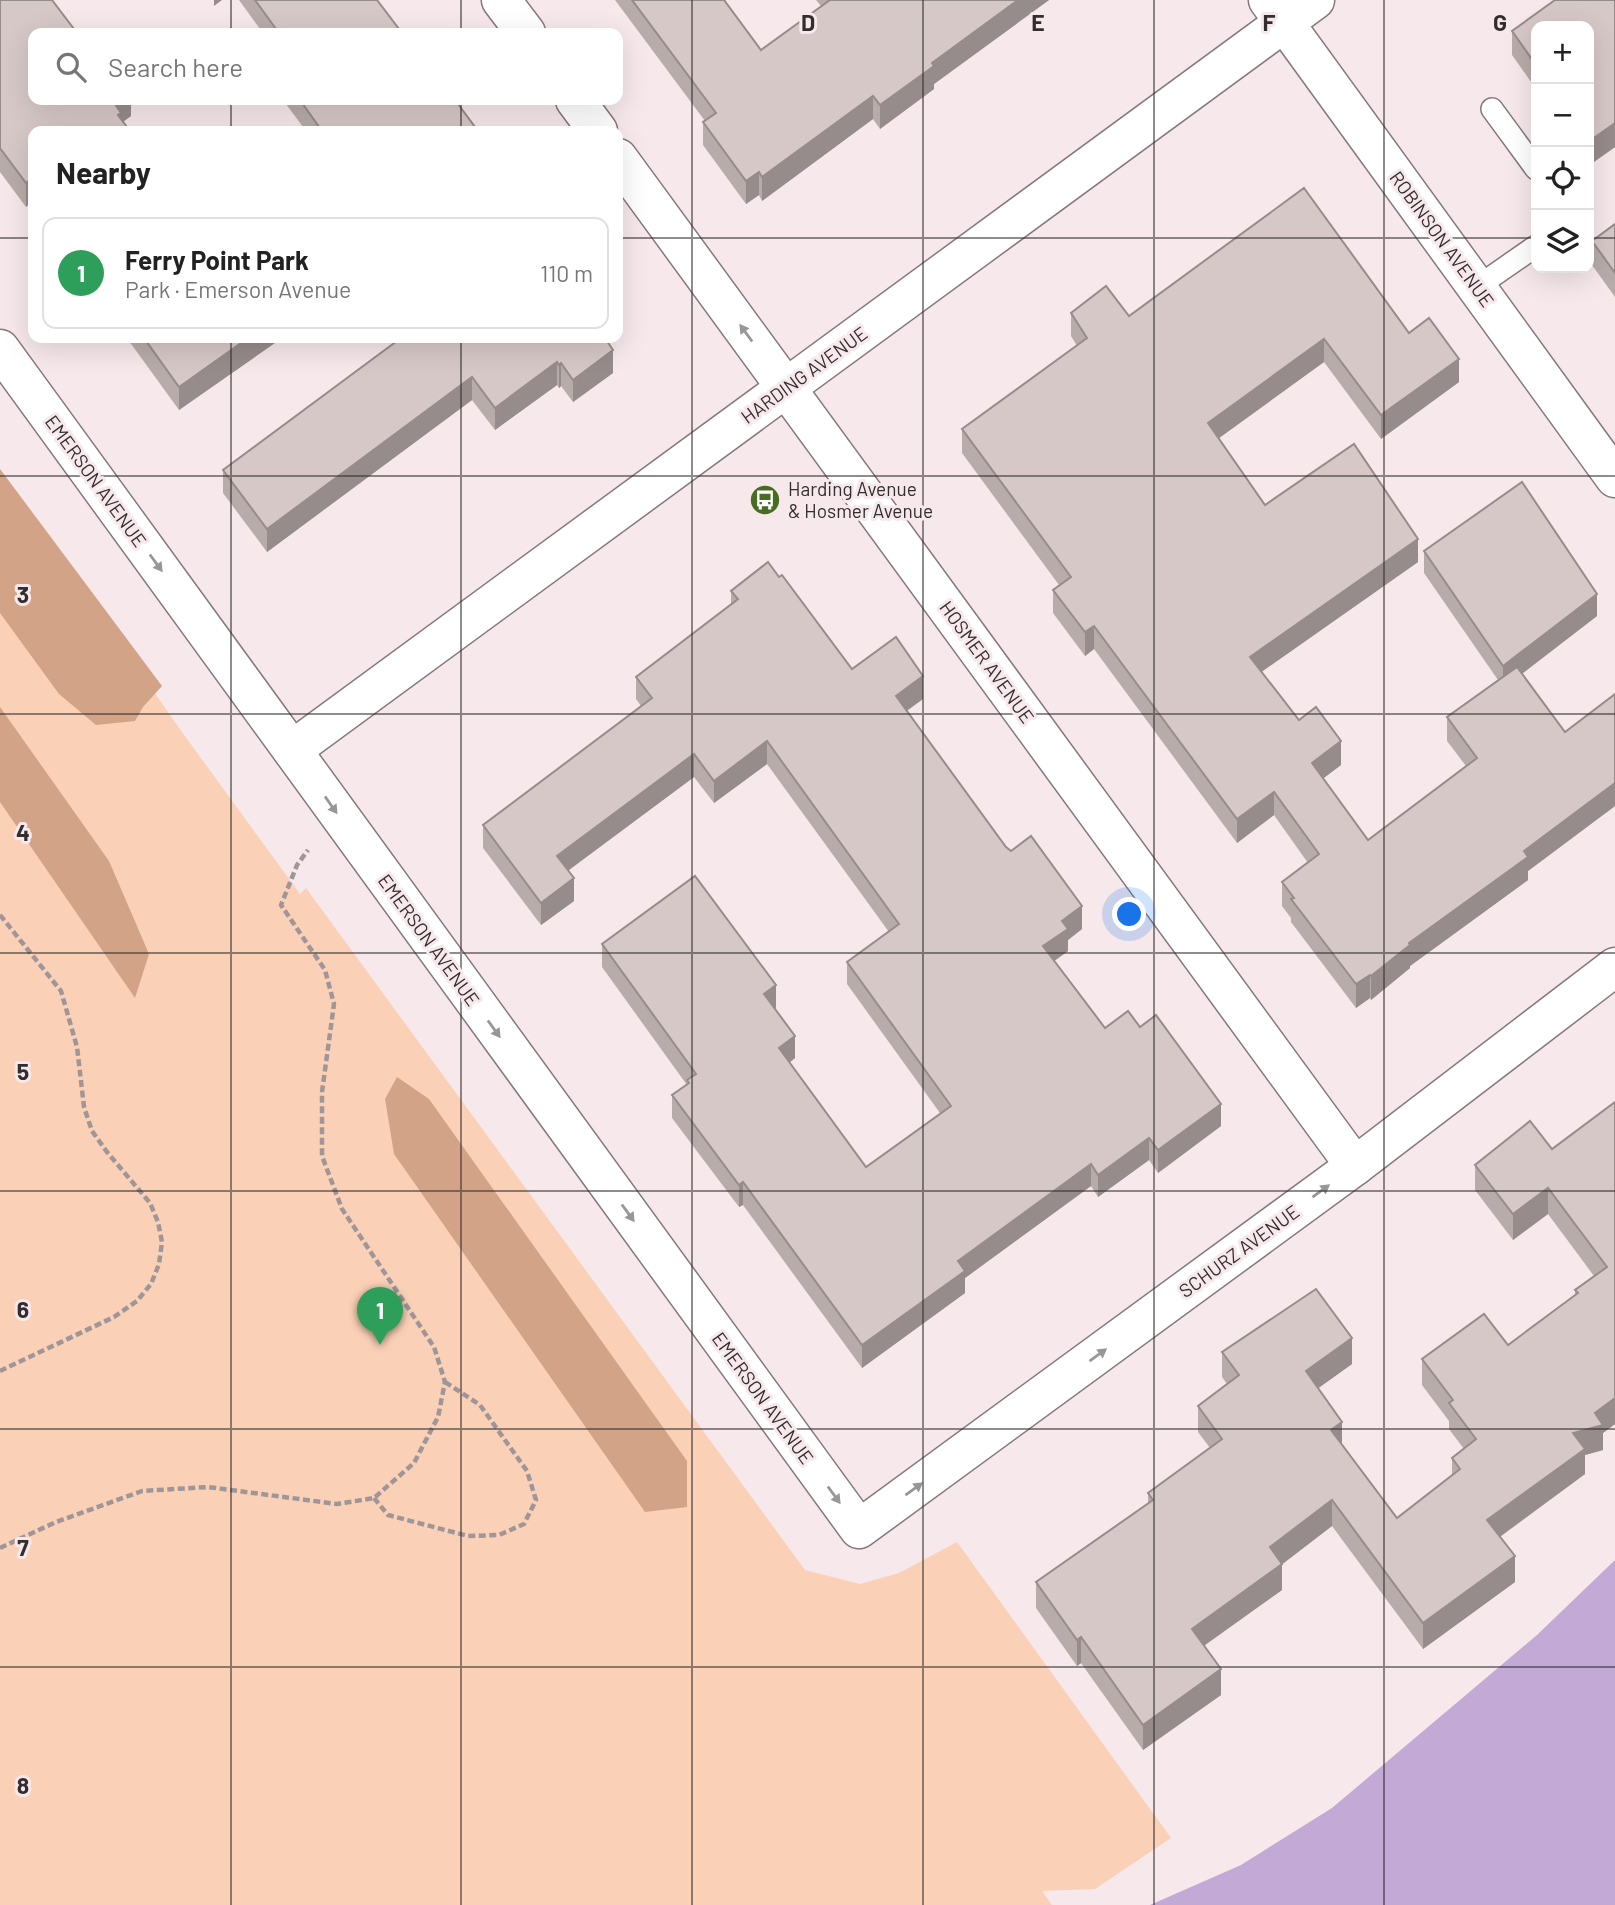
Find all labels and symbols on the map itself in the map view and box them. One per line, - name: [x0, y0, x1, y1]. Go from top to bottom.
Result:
- text: D: [801, 8, 815, 36]
- text: E: [1031, 8, 1045, 36]
- text: F: [1263, 8, 1276, 36]
- text: G: [1493, 8, 1507, 36]
- street label: ROBINSON AVENUE: [1385, 166, 1499, 311]
- street label: HARDING AVENUE: [736, 321, 871, 428]
- one-way arrow: [739, 324, 753, 342]
- street label: EMERSON AVENUE: [41, 410, 152, 551]
- place label: Harding Avenue & Hosmer Avenue: [788, 477, 933, 522]
- bus stop icon: Harding Avenue & Hosmer Avenue: [748, 483, 782, 517]
- one-way arrow: [149, 554, 163, 572]
- text: 3: [17, 580, 29, 608]
- street label: HOSMER AVENUE: [935, 596, 1039, 727]
- one-way arrow: [324, 796, 338, 814]
- text: 4: [16, 818, 30, 846]
- street label: EMERSON AVENUE: [374, 869, 485, 1010]
- your location: [1112, 897, 1146, 931]
- one-way arrow: [487, 1020, 501, 1038]
- text: 5: [17, 1057, 29, 1085]
- one-way arrow: [1312, 1184, 1330, 1198]
- street label: SCHURZ AVENUE: [1174, 1199, 1303, 1302]
- one-way arrow: [621, 1203, 635, 1222]
- pin: 1: [357, 1287, 403, 1345]
- text: 6: [17, 1295, 29, 1323]
- street label: EMERSON AVENUE: [708, 1327, 819, 1468]
- one-way arrow: [1089, 1348, 1107, 1362]
- one-way arrow: [905, 1482, 924, 1496]
- one-way arrow: [827, 1486, 841, 1504]
- text: 7: [17, 1533, 29, 1561]
- text: 8: [17, 1771, 29, 1799]

